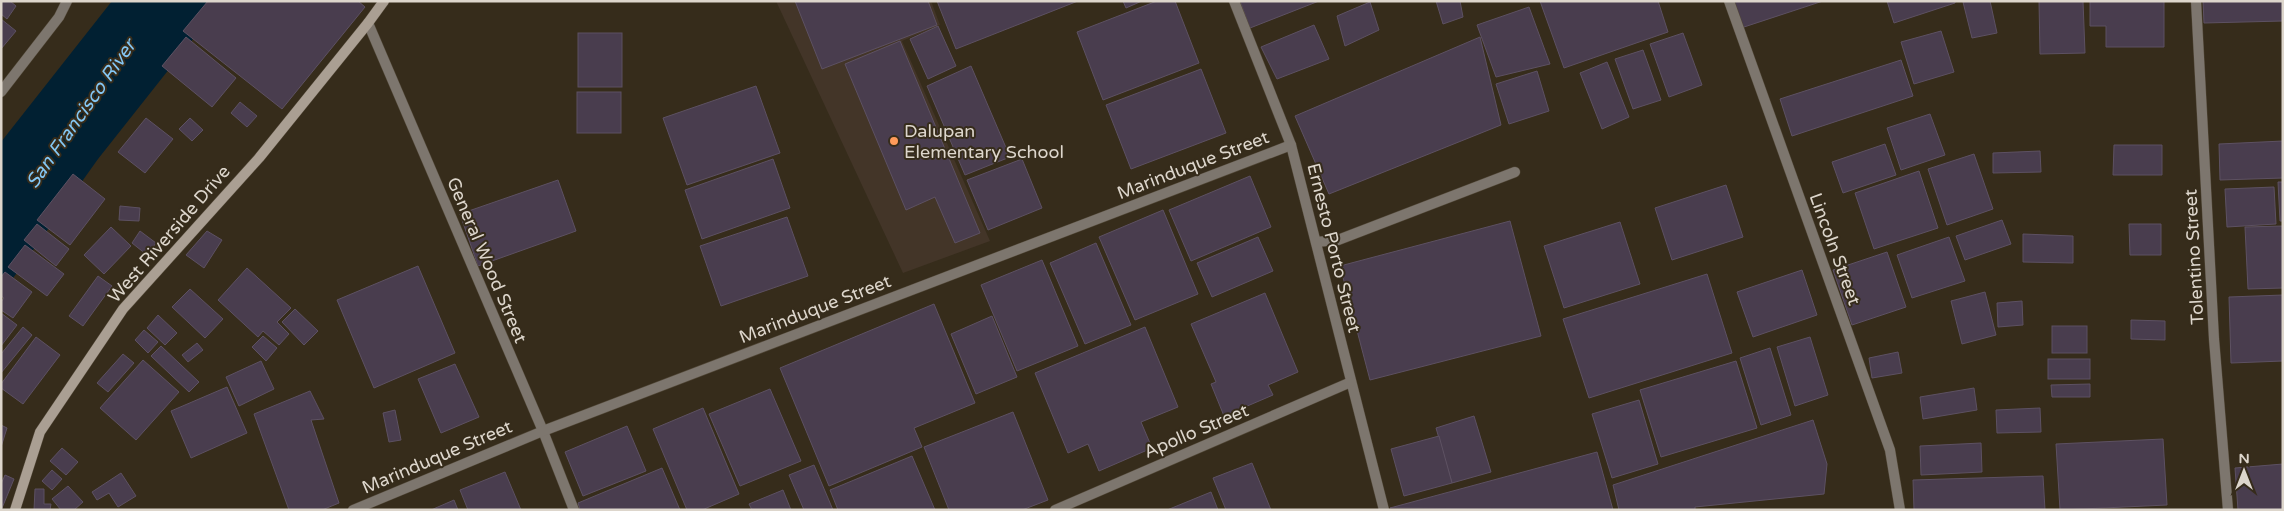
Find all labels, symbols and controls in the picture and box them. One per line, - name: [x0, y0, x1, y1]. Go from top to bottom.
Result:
- water label: San Francisco River: [21, 33, 142, 192]
- place label: Dalupan Elementary School: [904, 120, 1064, 163]
- street label: Marinduque Street: [1114, 126, 1272, 204]
- marker: Dalupan Elementary School: [888, 135, 900, 147]
- street label: West Riverside Drive: [103, 161, 235, 307]
- street label: Ernesto Porto Street: [1302, 161, 1366, 335]
- street label: General Wood Street: [442, 174, 532, 346]
- street label: Tolentino Street: [2179, 189, 2209, 325]
- street label: Lincoln Street: [1805, 190, 1866, 308]
- street label: Marinduque Street: [736, 270, 894, 348]
- street label: Apollo Street: [1140, 399, 1252, 463]
- street label: Marinduque Street: [359, 415, 515, 499]
- north arrow: [2219, 446, 2269, 496]
- text: N: [2238, 450, 2250, 467]

